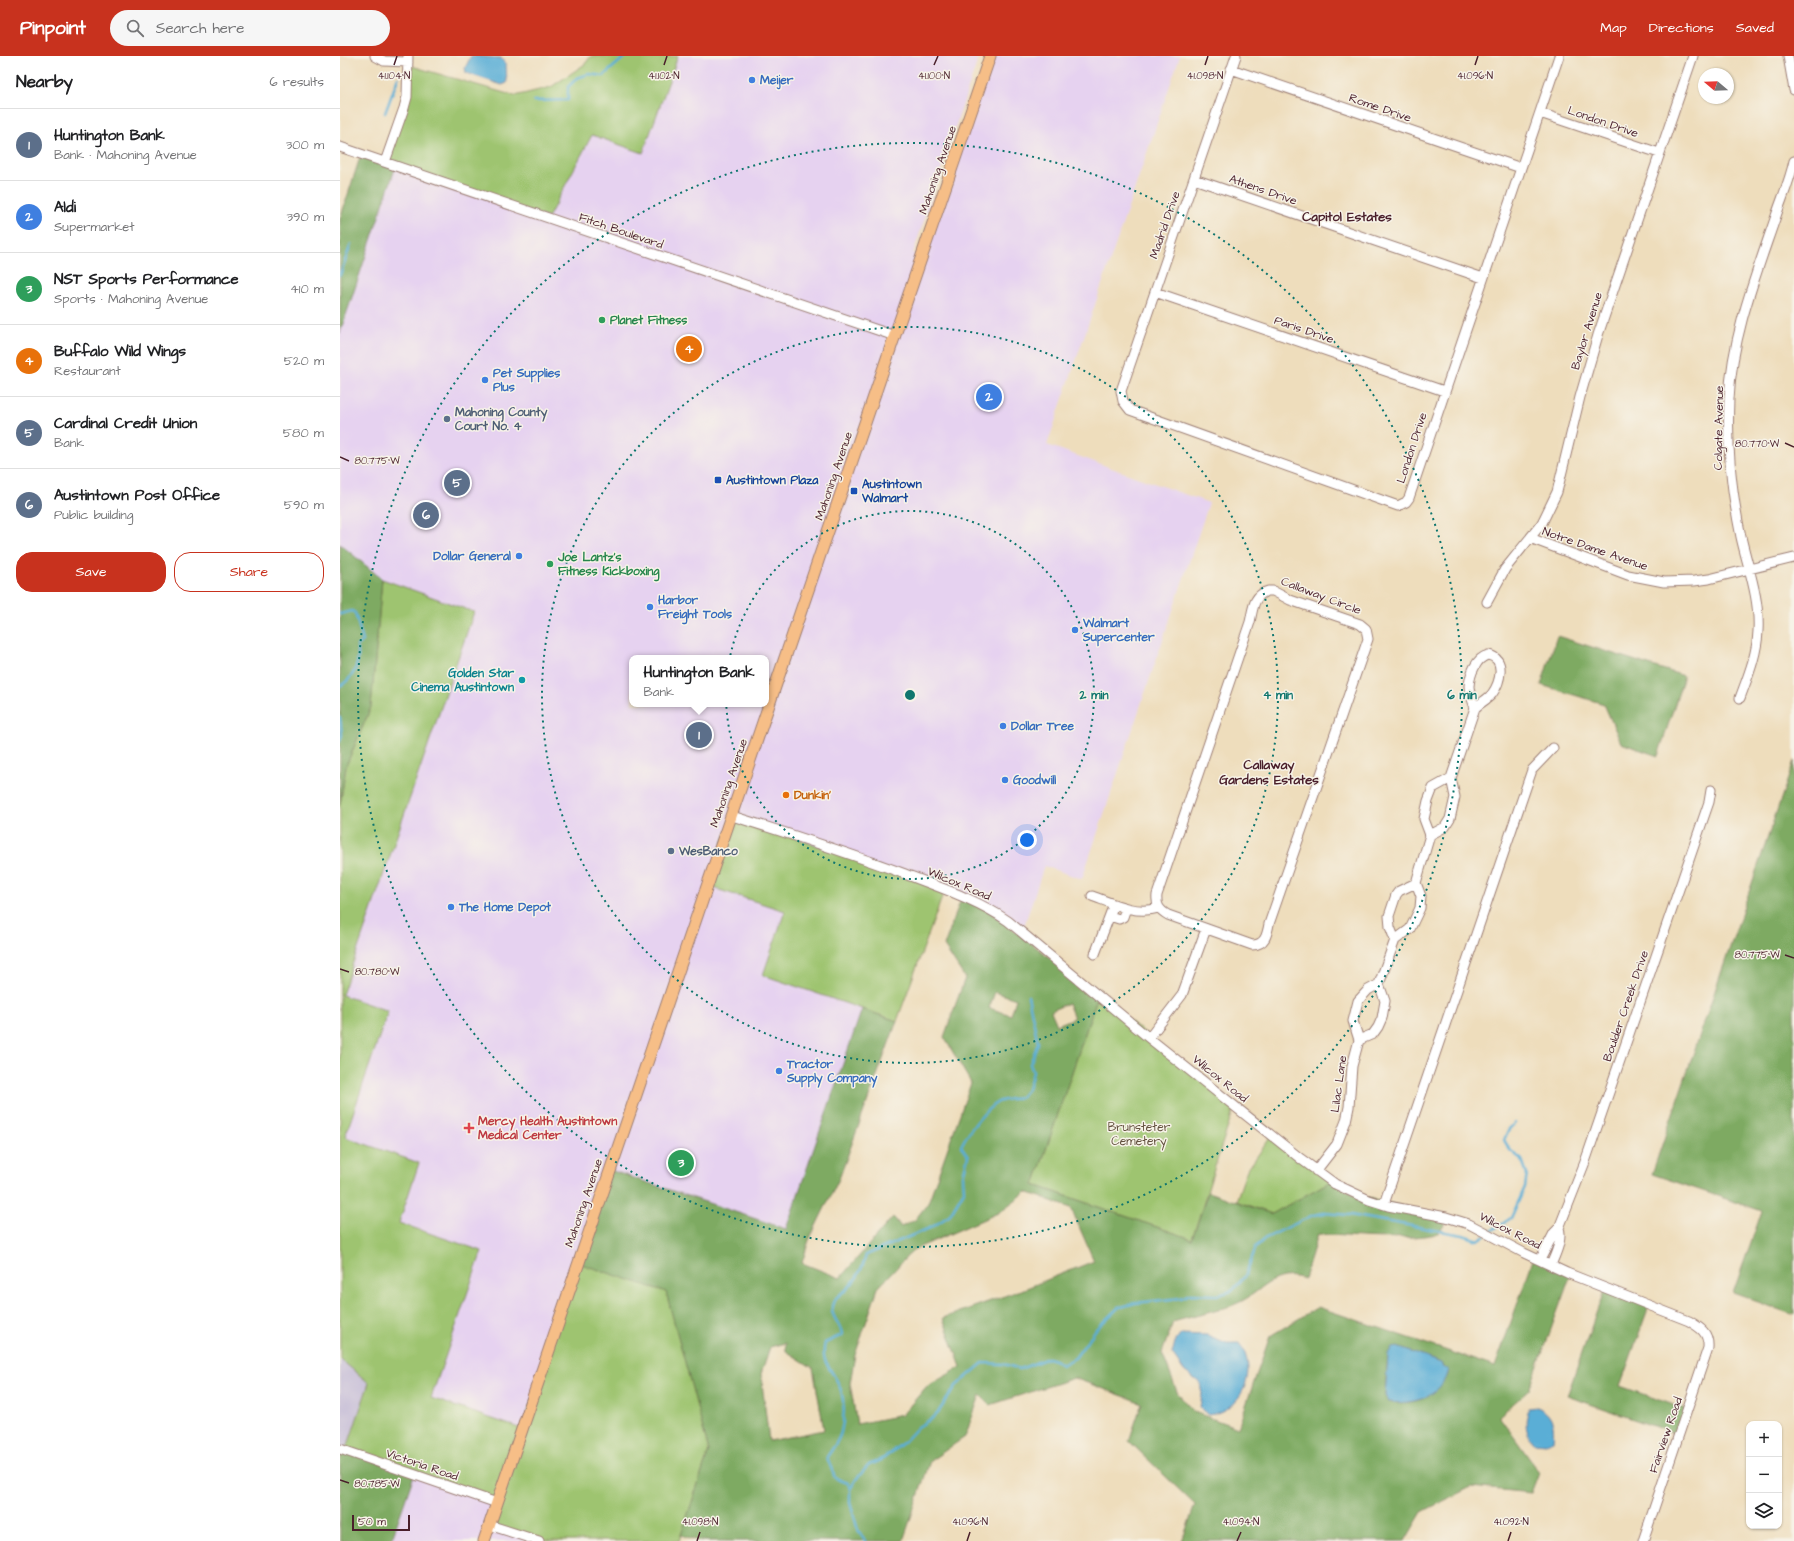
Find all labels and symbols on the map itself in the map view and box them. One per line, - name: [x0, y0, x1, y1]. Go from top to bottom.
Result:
- north arrow: [1698, 68, 1734, 104]
- text: 41.104°N: [378, 69, 410, 83]
- text: 41.102°N: [648, 69, 680, 83]
- text: 41.100°N: [918, 69, 950, 83]
- text: 41.098°N: [1187, 69, 1223, 83]
- text: 41.096°N: [1457, 69, 1493, 83]
- place label: Meijer: [760, 72, 794, 90]
- marker: Meijer: [747, 75, 757, 85]
- street label: Rome Drive: [1347, 89, 1414, 127]
- street label: London Drive: [1565, 102, 1641, 142]
- street label: Mahoning Avenue: [915, 123, 962, 217]
- street label: Athens Drive: [1227, 170, 1300, 210]
- street label: Madrid Drive: [1145, 188, 1185, 261]
- district label: Capitol Estates: [1302, 208, 1392, 227]
- street label: Fitch Boulevard: [577, 209, 665, 253]
- street label: Baylor Avenue: [1567, 290, 1608, 372]
- place label: Planet Fitness: [610, 312, 687, 329]
- street label: Paris Drive: [1272, 312, 1337, 348]
- marker: Planet Fitness: [597, 315, 607, 325]
- pin: 4: [676, 334, 702, 364]
- place label: Pet Supplies Plus: [493, 365, 560, 396]
- marker: Pet Supplies Plus: [480, 375, 490, 385]
- pin: 2: [976, 382, 1002, 412]
- street label: Colgate Avenue: [1710, 385, 1729, 470]
- place label: Mahoning County Court No. 4: [455, 404, 548, 435]
- street label: London Drive: [1393, 410, 1432, 486]
- marker: Mahoning County Court No. 4: [442, 414, 452, 424]
- street label: Mahoning Avenue: [811, 429, 858, 523]
- text: 80.770°W: [1735, 437, 1780, 451]
- text: 80.775°W: [354, 454, 400, 468]
- pin: 5: [444, 468, 470, 498]
- place label: Austintown Plaza: [726, 472, 819, 489]
- marker: Austintown Plaza: [713, 475, 723, 485]
- place label: Austintown Walmart: [861, 476, 922, 507]
- marker: Austintown Walmart: [849, 486, 859, 496]
- pin: 6: [413, 500, 439, 530]
- street label: Notre Dame Avenue: [1540, 523, 1651, 575]
- place label: Dollar General: [433, 548, 511, 565]
- place label: Joe Lantz's Fitness Kickboxing: [557, 549, 660, 582]
- marker: Dollar General: [514, 551, 524, 561]
- marker: Joe Lantz's Fitness Kickboxing: [545, 559, 555, 569]
- street label: Callaway Circle: [1278, 573, 1364, 620]
- place label: Harbor Freight Tools: [658, 592, 732, 625]
- marker: Harbor Freight Tools: [645, 602, 655, 612]
- place label: Walmart Supercenter: [1082, 615, 1155, 647]
- marker: Walmart Supercenter: [1070, 625, 1080, 635]
- place label: Golden Star Cinema Austintown: [411, 665, 514, 696]
- marker: Golden Star Cinema Austintown: [517, 675, 527, 685]
- text: 2 min: [1079, 687, 1108, 704]
- text: 4 min: [1263, 687, 1293, 704]
- text: 6 min: [1447, 687, 1477, 704]
- centre of rings: [903, 688, 917, 702]
- place label: Dollar Tree: [1011, 718, 1074, 735]
- pin: 1: [686, 720, 712, 750]
- marker: Dollar Tree: [998, 721, 1008, 731]
- street label: Mahoning Avenue: [706, 736, 753, 830]
- district label: Callaway Gardens Estates: [1219, 756, 1319, 789]
- place label: Goodwill: [1013, 772, 1056, 789]
- marker: Goodwill: [1000, 775, 1010, 785]
- place label: Dunkin': [794, 787, 831, 804]
- marker: Dunkin': [781, 790, 791, 800]
- your location: [1017, 830, 1037, 850]
- place label: WesBanco: [678, 843, 738, 860]
- marker: WesBanco: [666, 846, 676, 856]
- street label: Wilcox Road: [925, 863, 993, 905]
- place label: The Home Depot: [458, 899, 551, 917]
- marker: The Home Depot: [446, 902, 456, 912]
- street label: Boulder Creek Drive: [1599, 948, 1653, 1064]
- text: 80.775°W: [1734, 948, 1780, 962]
- text: 80.780°W: [355, 965, 400, 979]
- street label: Wilcox Road: [1188, 1051, 1252, 1107]
- street label: Lilac Lane: [1327, 1054, 1351, 1114]
- place label: Tractor Supply Company: [786, 1056, 878, 1088]
- marker: Tractor Supply Company: [774, 1066, 784, 1076]
- place label: Mercy Health Austintown Medical Center: [478, 1113, 617, 1144]
- park label: Brunsteter Cemetery: [1108, 1119, 1171, 1151]
- marker: Mercy Health Austintown Medical Center: [463, 1122, 475, 1134]
- pin: 3: [668, 1148, 694, 1178]
- street label: Mahoning Avenue: [561, 1156, 608, 1250]
- street label: Wilcox Road: [1476, 1208, 1544, 1254]
- street label: Fairview Road: [1645, 1395, 1687, 1475]
- street label: Victoria Road: [384, 1445, 460, 1485]
- text: 80.785°W: [354, 1477, 400, 1491]
- scale bar: [352, 1513, 410, 1532]
- text: 41.098°N: [682, 1515, 718, 1529]
- text: 41.096°N: [952, 1515, 988, 1529]
- text: 41.094°N: [1223, 1515, 1259, 1529]
- text: 41.092°N: [1493, 1515, 1529, 1529]

